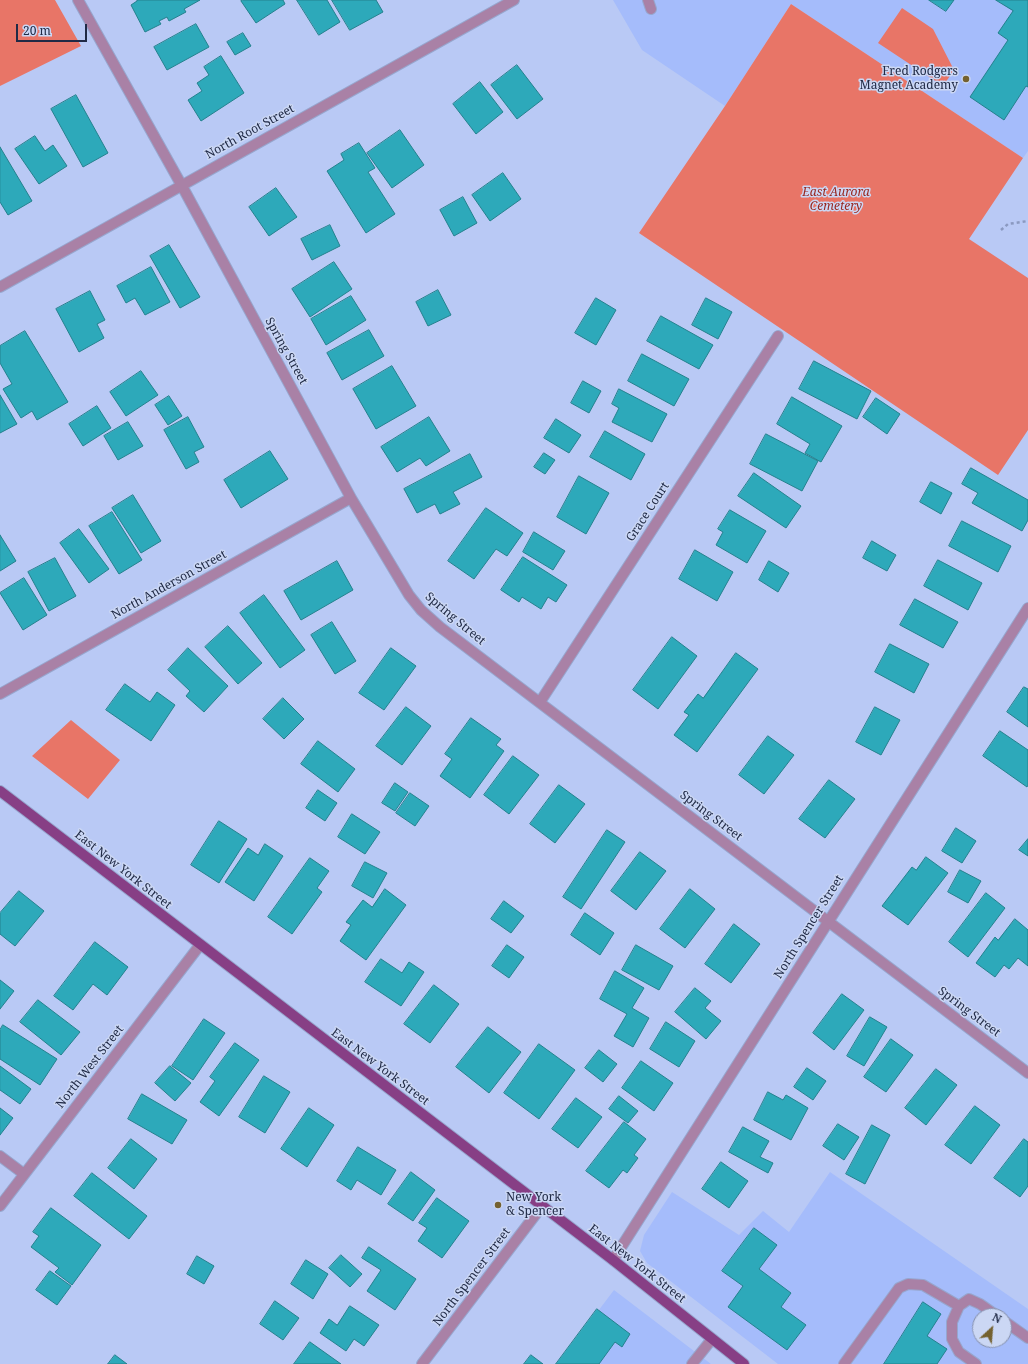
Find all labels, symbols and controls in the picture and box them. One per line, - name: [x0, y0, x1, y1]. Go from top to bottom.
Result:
- scale bar: [18, 16, 89, 42]
- text: 20 m: [23, 22, 51, 39]
- place label: Fred Rodgers Magnet Academy: [859, 65, 958, 93]
- marker: Fred Rodgers Magnet Academy: [961, 74, 971, 84]
- street label: North Root Street: [203, 102, 297, 162]
- park label: East Aurora Cemetery: [802, 186, 870, 214]
- street label: Spring Street: [262, 315, 310, 387]
- street label: Grace Court: [623, 480, 673, 544]
- street label: North Anderson Street: [109, 547, 229, 623]
- street label: Spring Street: [422, 590, 488, 648]
- street label: Spring Street: [677, 788, 745, 844]
- street label: East New York Street: [72, 828, 174, 912]
- street label: North Spencer Street: [771, 873, 847, 981]
- street label: Spring Street: [935, 984, 1003, 1040]
- street label: North West Street: [53, 1023, 127, 1111]
- street label: East New York Street: [328, 1025, 432, 1109]
- place label: New York & Spencer: [506, 1191, 564, 1219]
- marker: New York & Spencer: [493, 1200, 503, 1210]
- street label: East New York Street: [586, 1222, 688, 1306]
- street label: North Spencer Street: [430, 1225, 514, 1329]
- north arrow: [972, 1308, 1012, 1348]
- text: N: [990, 1309, 1004, 1326]

